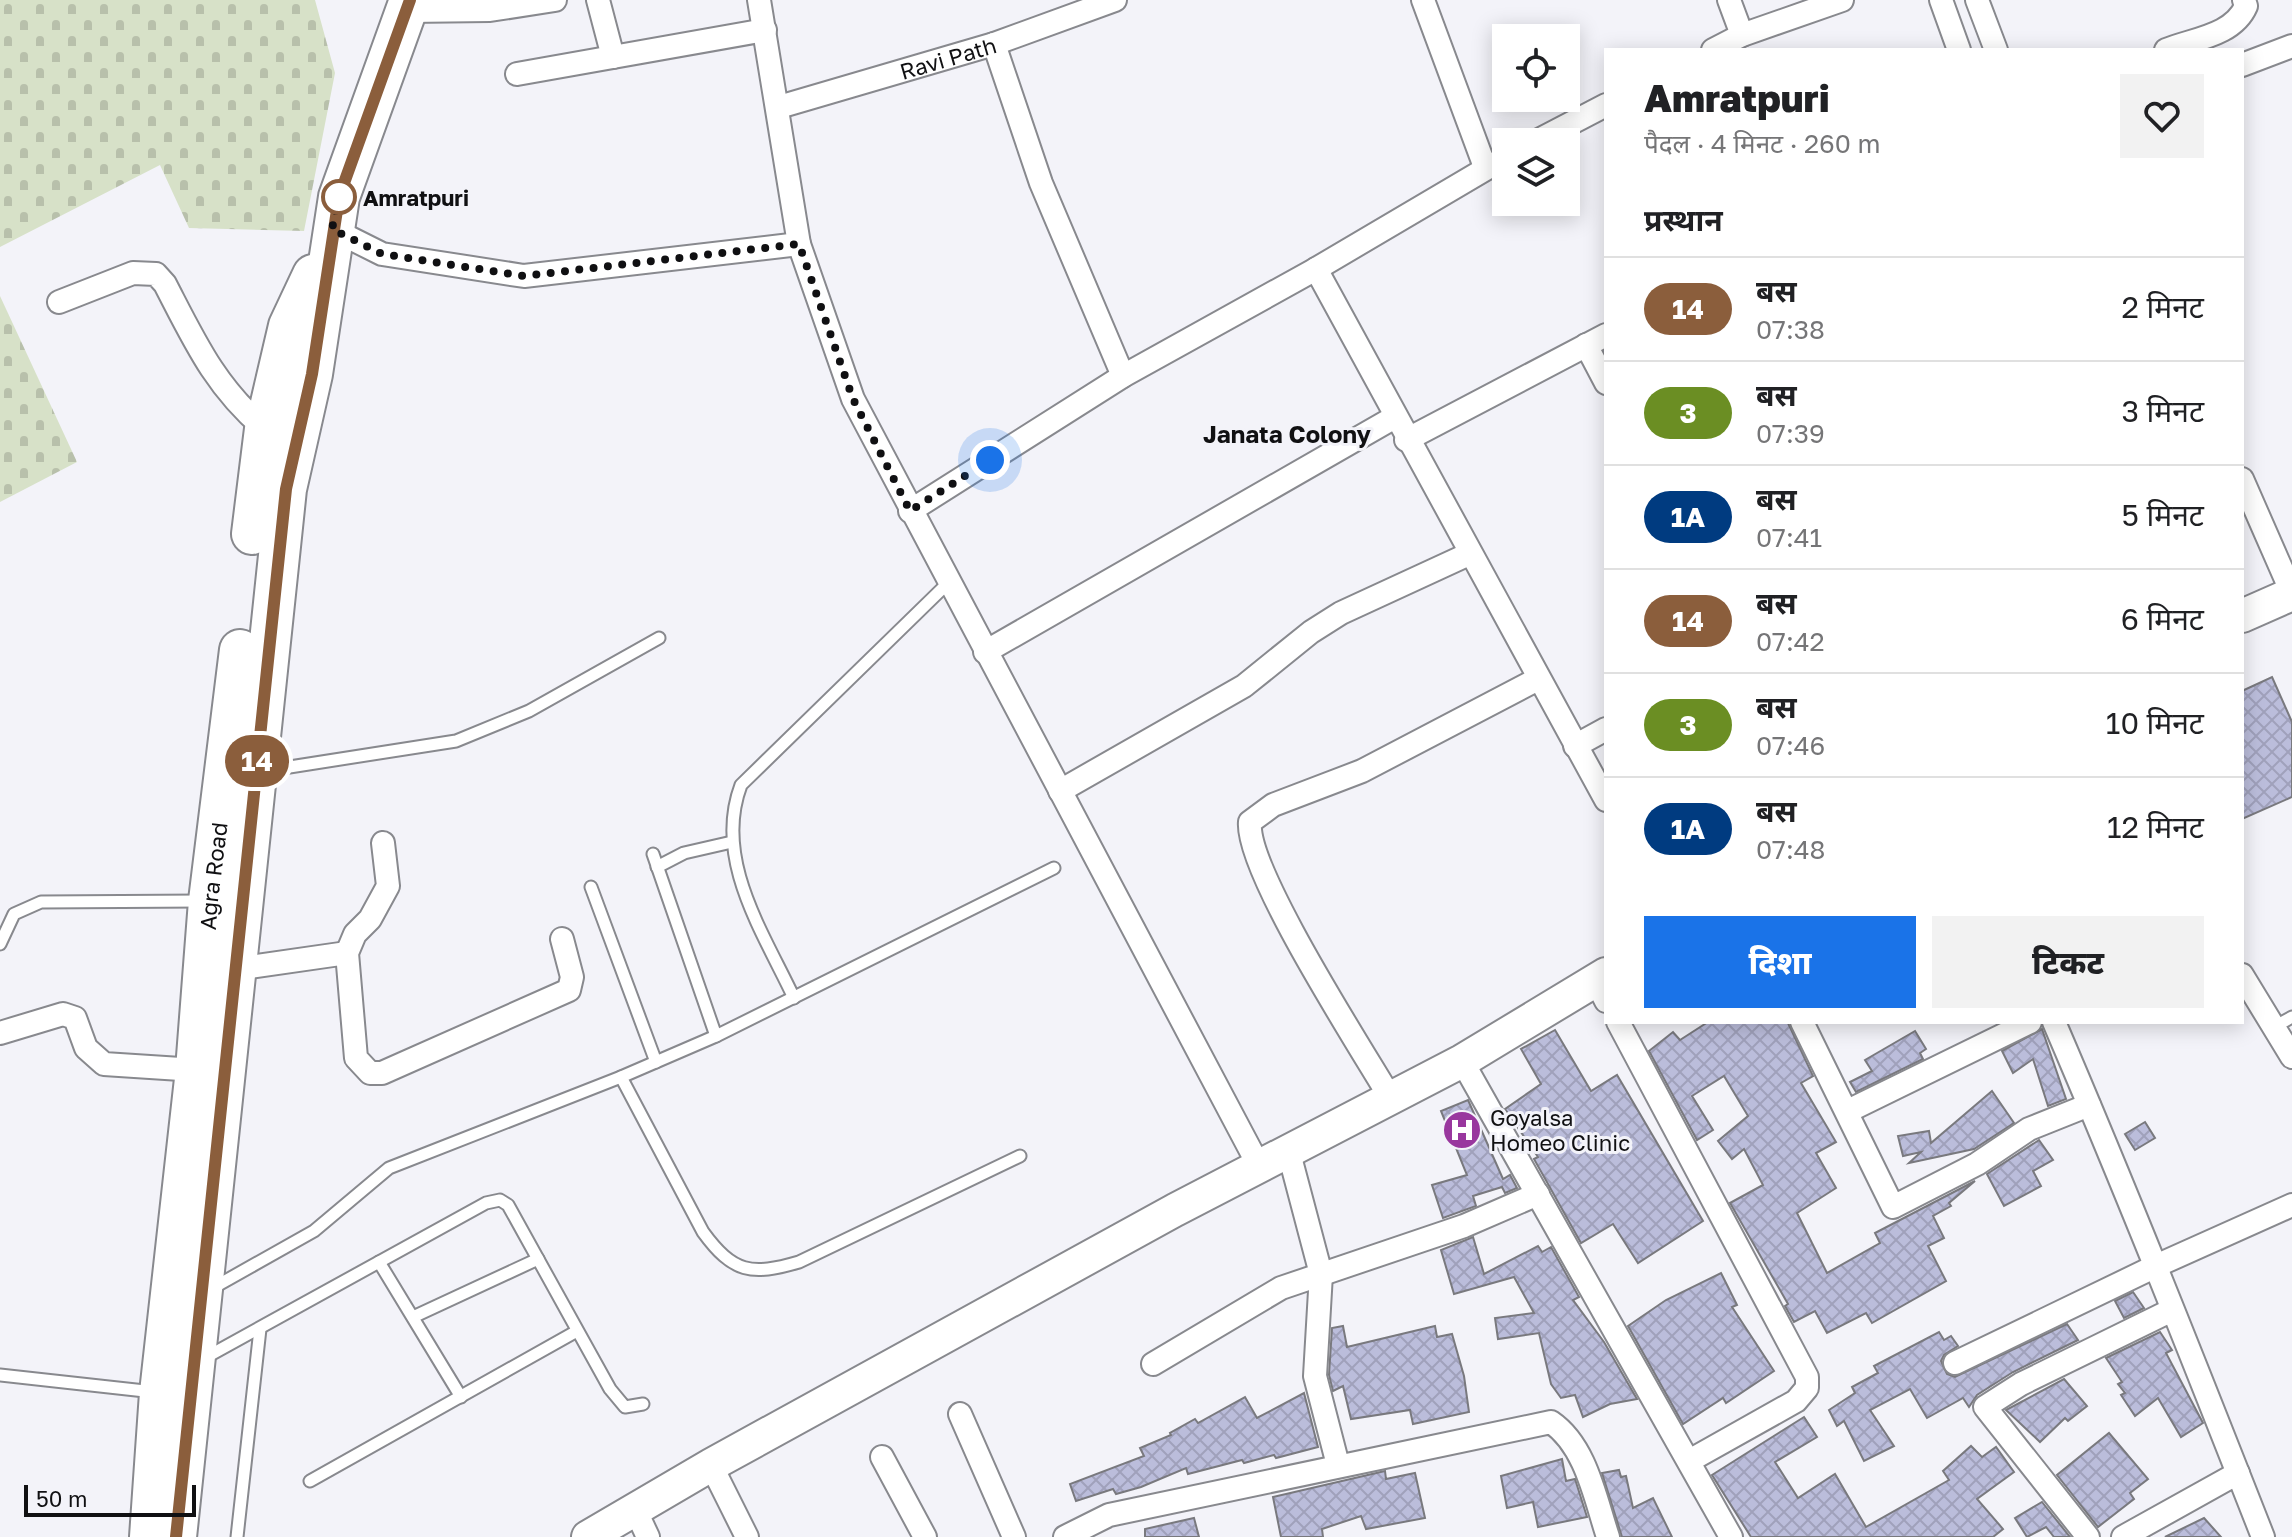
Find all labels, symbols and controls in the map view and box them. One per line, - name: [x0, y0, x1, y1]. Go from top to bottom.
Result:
- map controls: [1492, 24, 1580, 216]
- button: locate: [1492, 24, 1580, 112]
- street label: Ravi Path: [896, 31, 999, 84]
- button: heart: [2120, 74, 2204, 158]
- text: Amratpuri: [1644, 75, 1830, 120]
- button: layers: [1492, 128, 1580, 216]
- text: पैदल · 4 मिनट · 260 m: [1644, 128, 1880, 159]
- marker: Amratpuri: [322, 180, 356, 214]
- place label: Amratpuri: [363, 184, 469, 211]
- text: प्रस्थान: [1644, 202, 1723, 238]
- text: बस: [1756, 273, 1797, 309]
- text: 2 मिनट: [2122, 289, 2204, 325]
- text: 14: [1672, 292, 1704, 325]
- text: 07:38: [1756, 314, 1825, 345]
- text: बस: [1756, 377, 1797, 413]
- text: 3 मिनट: [2121, 393, 2204, 429]
- text: 3: [1679, 396, 1697, 429]
- text: 07:39: [1756, 418, 1825, 449]
- district label: Janata Colony: [1203, 419, 1372, 448]
- your location: [970, 440, 1010, 480]
- text: बस: [1756, 481, 1797, 517]
- text: 5 मिनट: [2122, 497, 2204, 533]
- text: 1A: [1671, 500, 1705, 533]
- text: 07:41: [1756, 522, 1822, 553]
- text: बस: [1756, 585, 1797, 621]
- text: 6 मिनट: [2121, 601, 2204, 637]
- text: 14: [1672, 604, 1704, 637]
- text: 07:42: [1756, 626, 1825, 657]
- text: बस: [1756, 689, 1797, 725]
- text: 10 मिनट: [2106, 705, 2204, 741]
- text: 3: [1679, 708, 1697, 741]
- text: 07:46: [1756, 730, 1825, 761]
- line badge: 14: [221, 735, 293, 787]
- text: 14: [241, 744, 273, 777]
- text: बस: [1756, 793, 1797, 829]
- text: 12 मिनट: [2107, 809, 2204, 845]
- text: 1A: [1671, 812, 1705, 845]
- street label: Agra Road: [193, 821, 232, 931]
- text: 07:48: [1756, 834, 1825, 865]
- button: दिशा: [1644, 916, 1916, 1008]
- button: टिकट: [1932, 916, 2204, 1008]
- place label: Goyalsa Homeo Clinic: [1490, 1104, 1630, 1156]
- hospital icon: Goyalsa Homeo Clinic: [1441, 1109, 1483, 1151]
- scale bar: [24, 1481, 196, 1517]
- text: 50 m: [36, 1485, 87, 1512]

